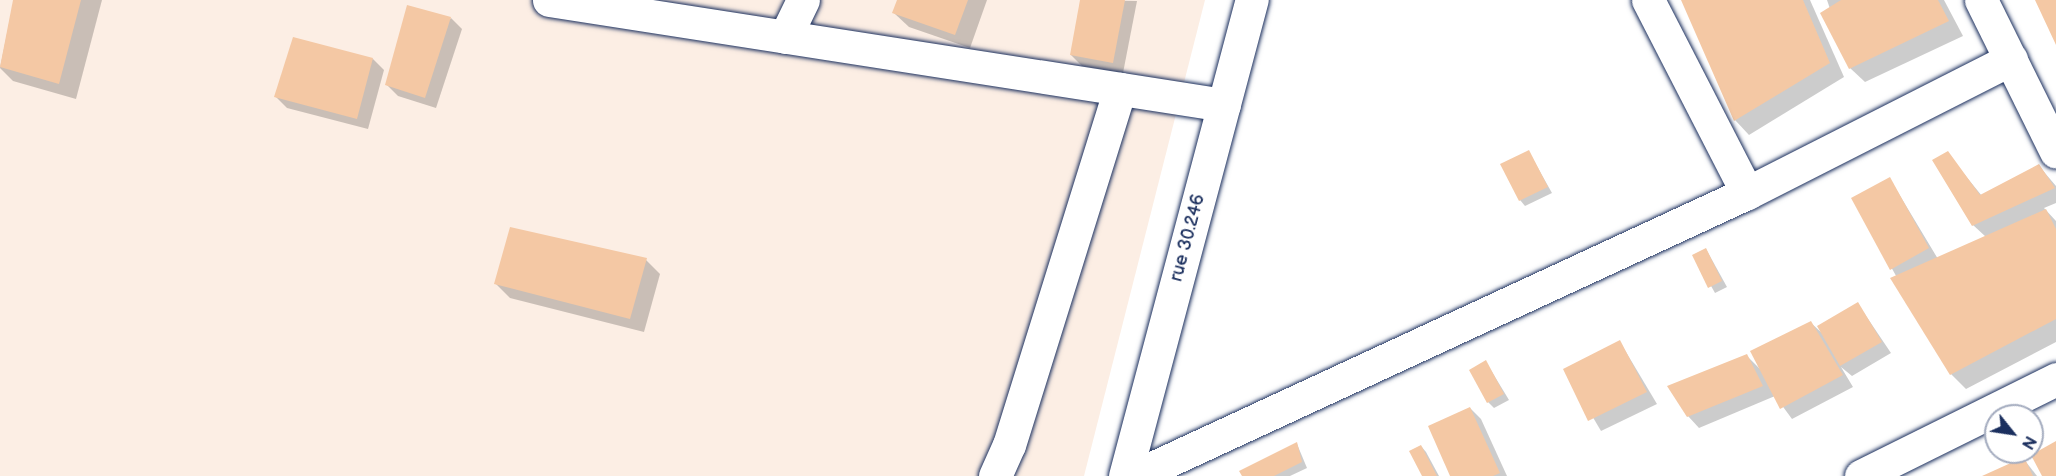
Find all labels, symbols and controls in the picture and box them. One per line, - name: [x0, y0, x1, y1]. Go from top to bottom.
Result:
- street label: rue 30.246: [1166, 192, 1210, 284]
- north arrow: [1984, 404, 2044, 464]
- text: N: [2017, 432, 2040, 452]

